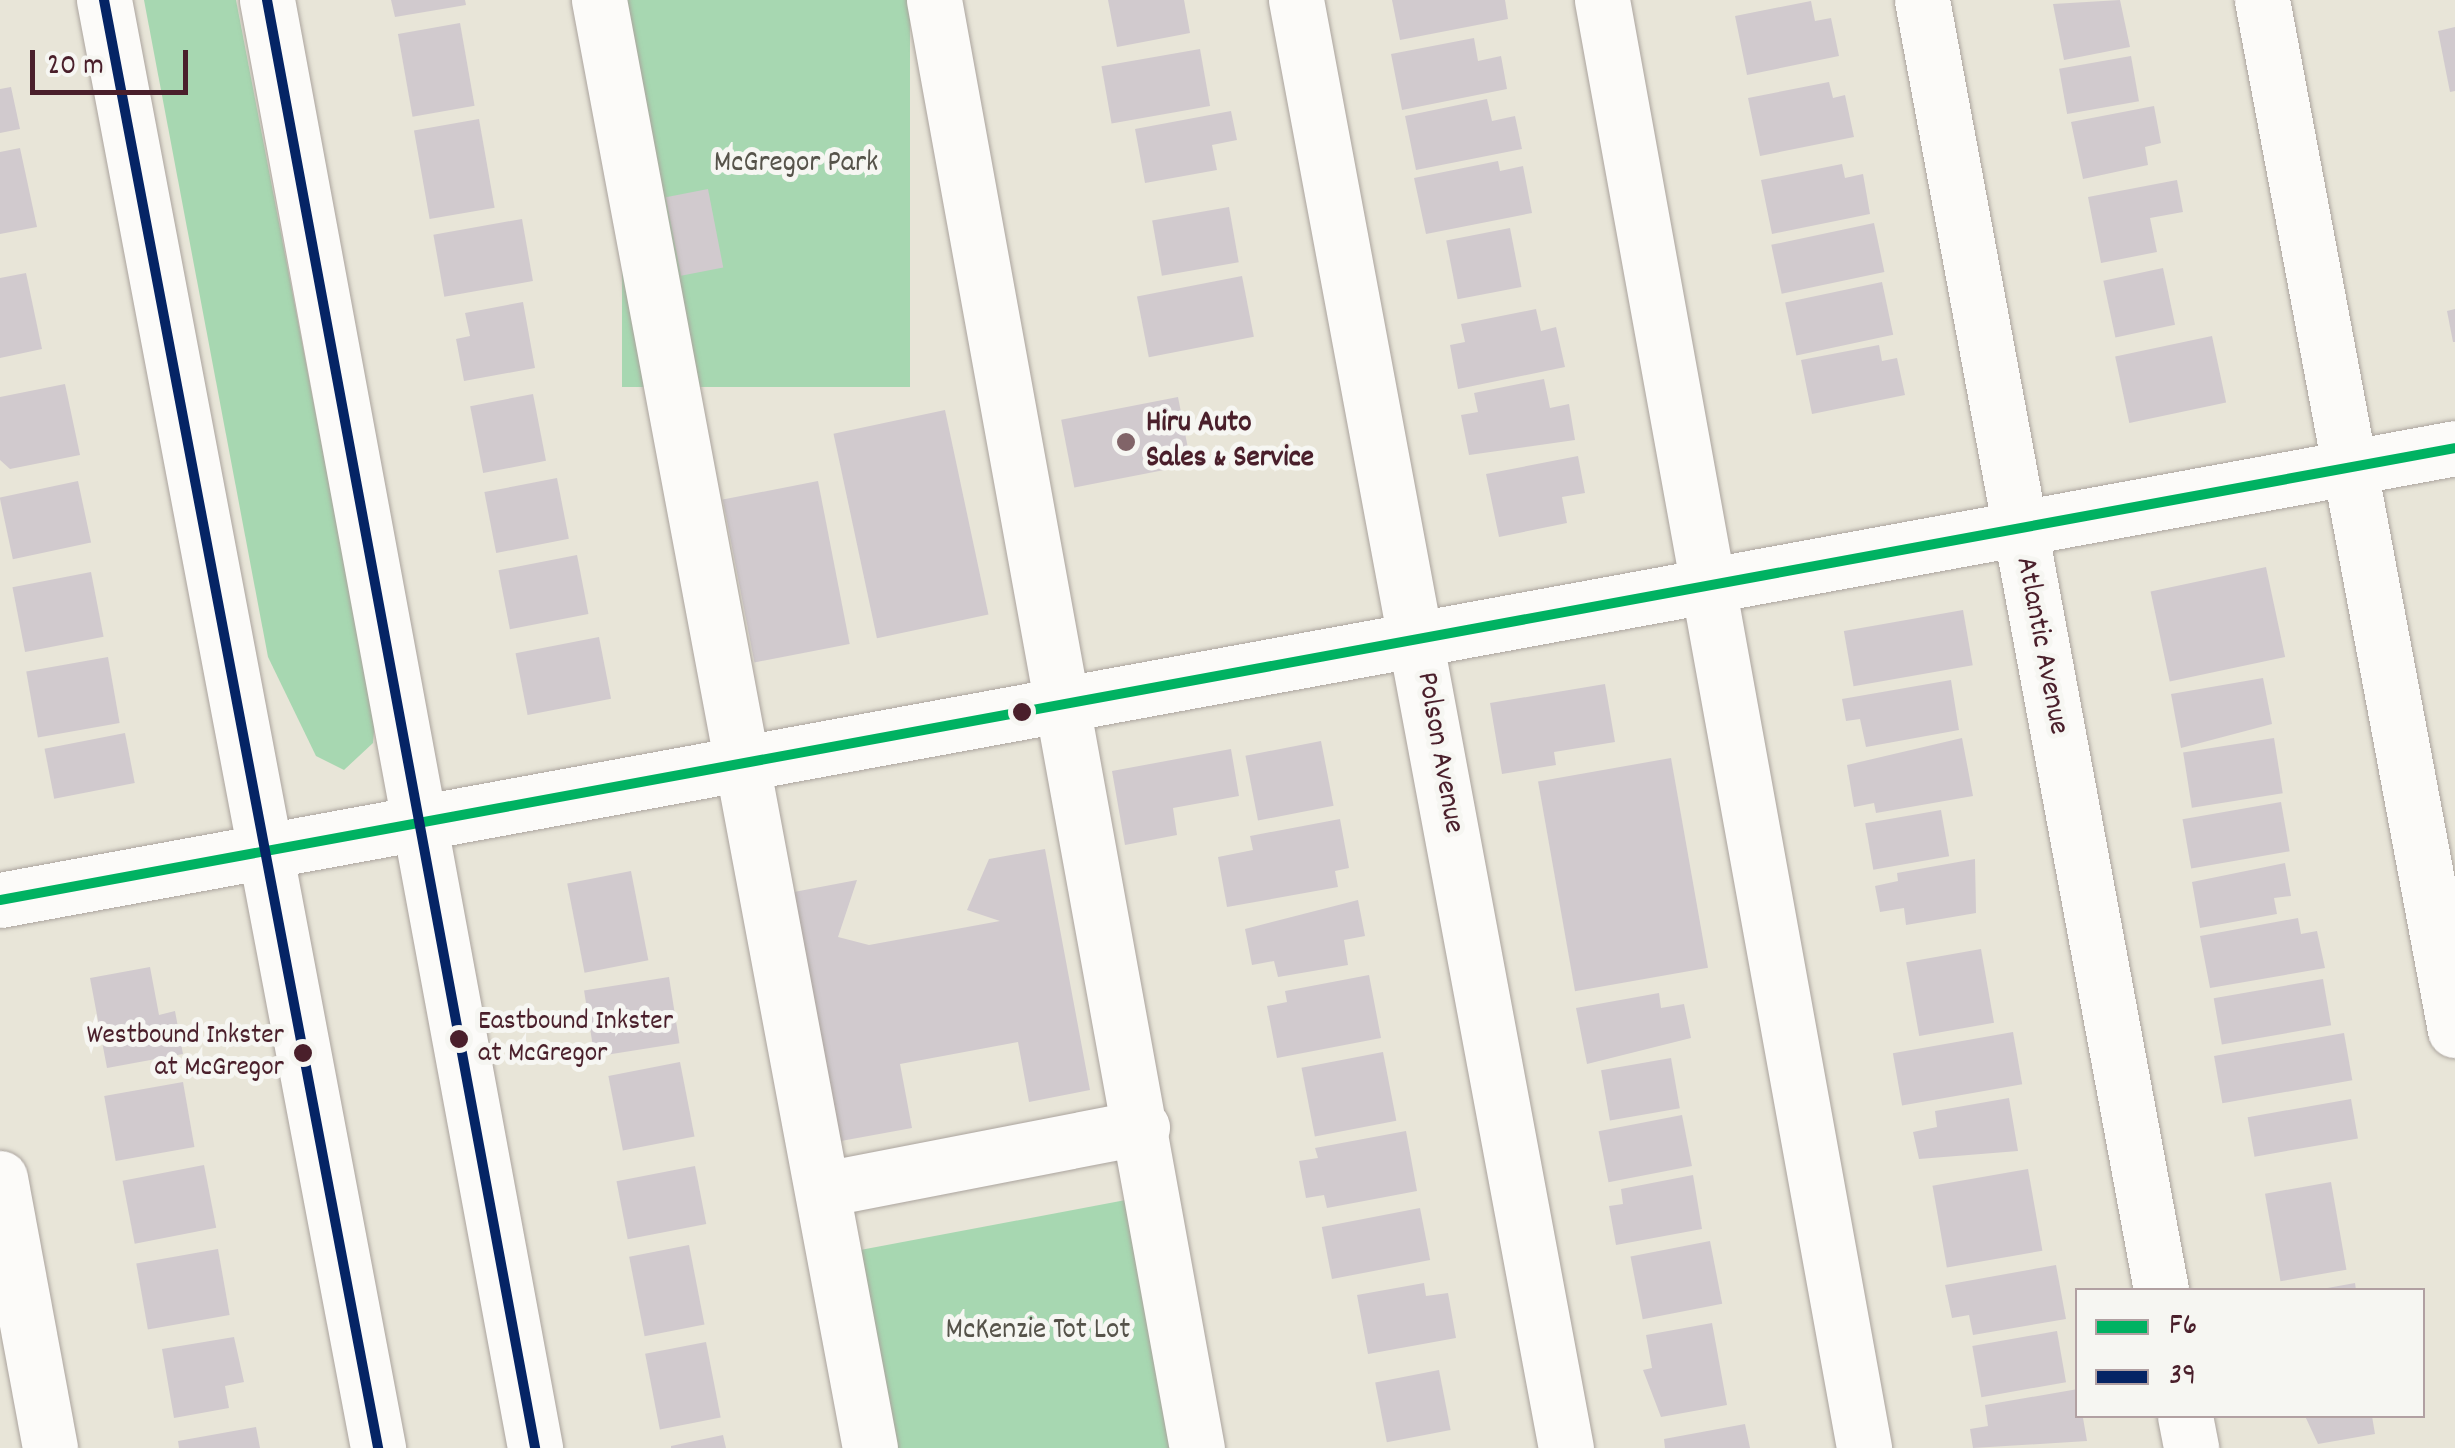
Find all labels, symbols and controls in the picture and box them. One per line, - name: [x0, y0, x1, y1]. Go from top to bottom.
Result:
- scale bar: [35, 30, 192, 92]
- text: 20 m: [47, 46, 104, 89]
- park label: McGregor Park: [714, 147, 878, 183]
- place label: Hiru Auto Sales & Service: [1146, 407, 1314, 478]
- marker: Hiru Auto Sales & Service: [1115, 431, 1137, 453]
- street label: Atlantic Avenue: [2005, 554, 2075, 738]
- street label: Polson Avenue: [1406, 670, 1470, 836]
- unlabelled marker: [1012, 702, 1032, 722]
- place label: Eastbound Inkster at McGregor: [478, 1006, 673, 1072]
- place label: Westbound Inkster at McGregor: [86, 1020, 284, 1086]
- marker: Eastbound Inkster at McGregor: [449, 1029, 469, 1049]
- marker: Westbound Inkster at McGregor: [293, 1043, 313, 1063]
- legend: [2075, 1288, 2425, 1418]
- text: F6: [2169, 1306, 2197, 1349]
- park label: McKenzie Tot Lot: [946, 1314, 1130, 1350]
- text: 39: [2169, 1356, 2196, 1399]

